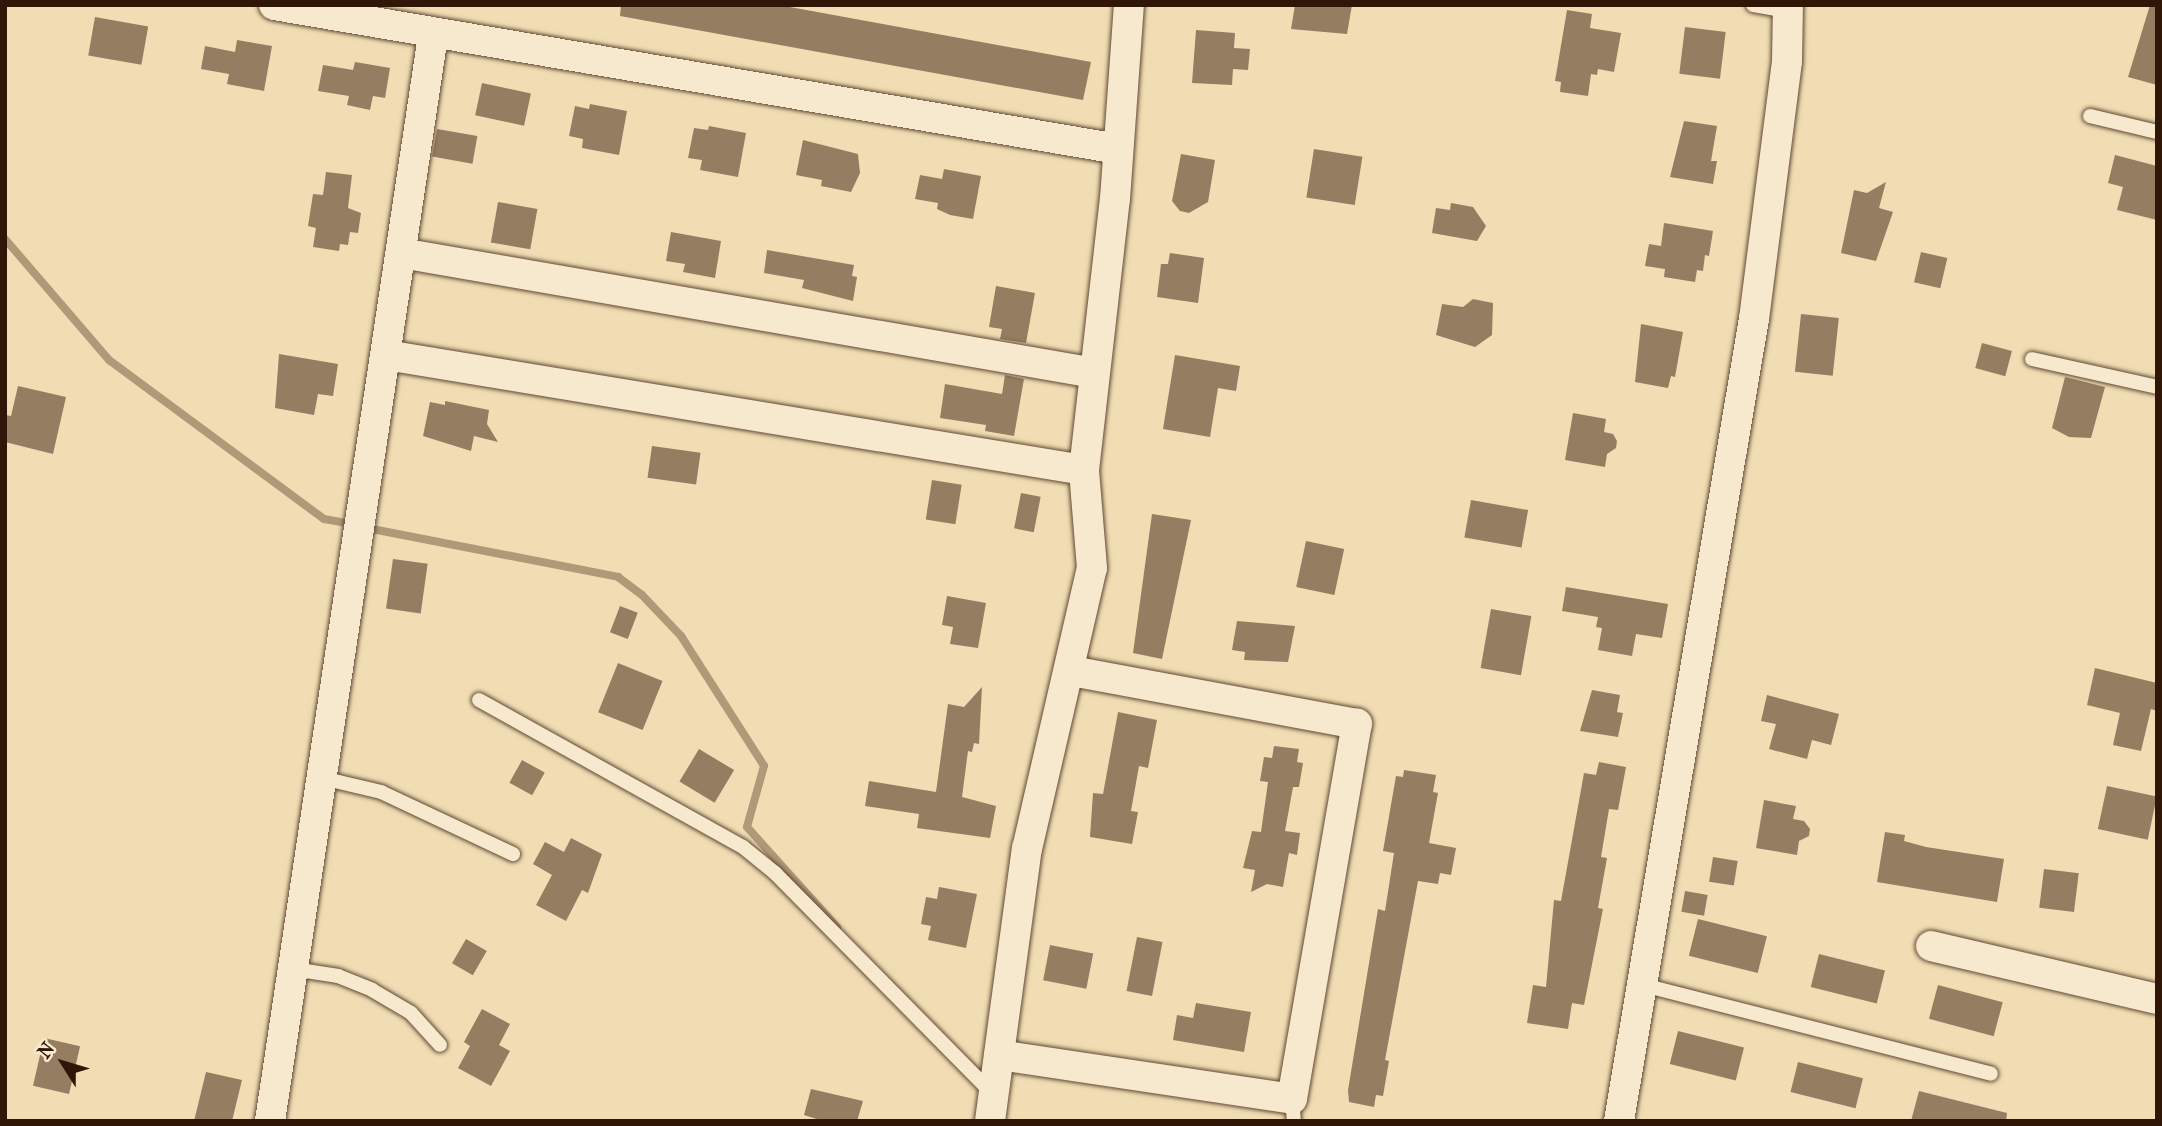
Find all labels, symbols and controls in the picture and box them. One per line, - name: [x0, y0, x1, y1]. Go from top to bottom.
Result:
- north arrow: [28, 1028, 98, 1098]
- text: N: [33, 1038, 59, 1063]

